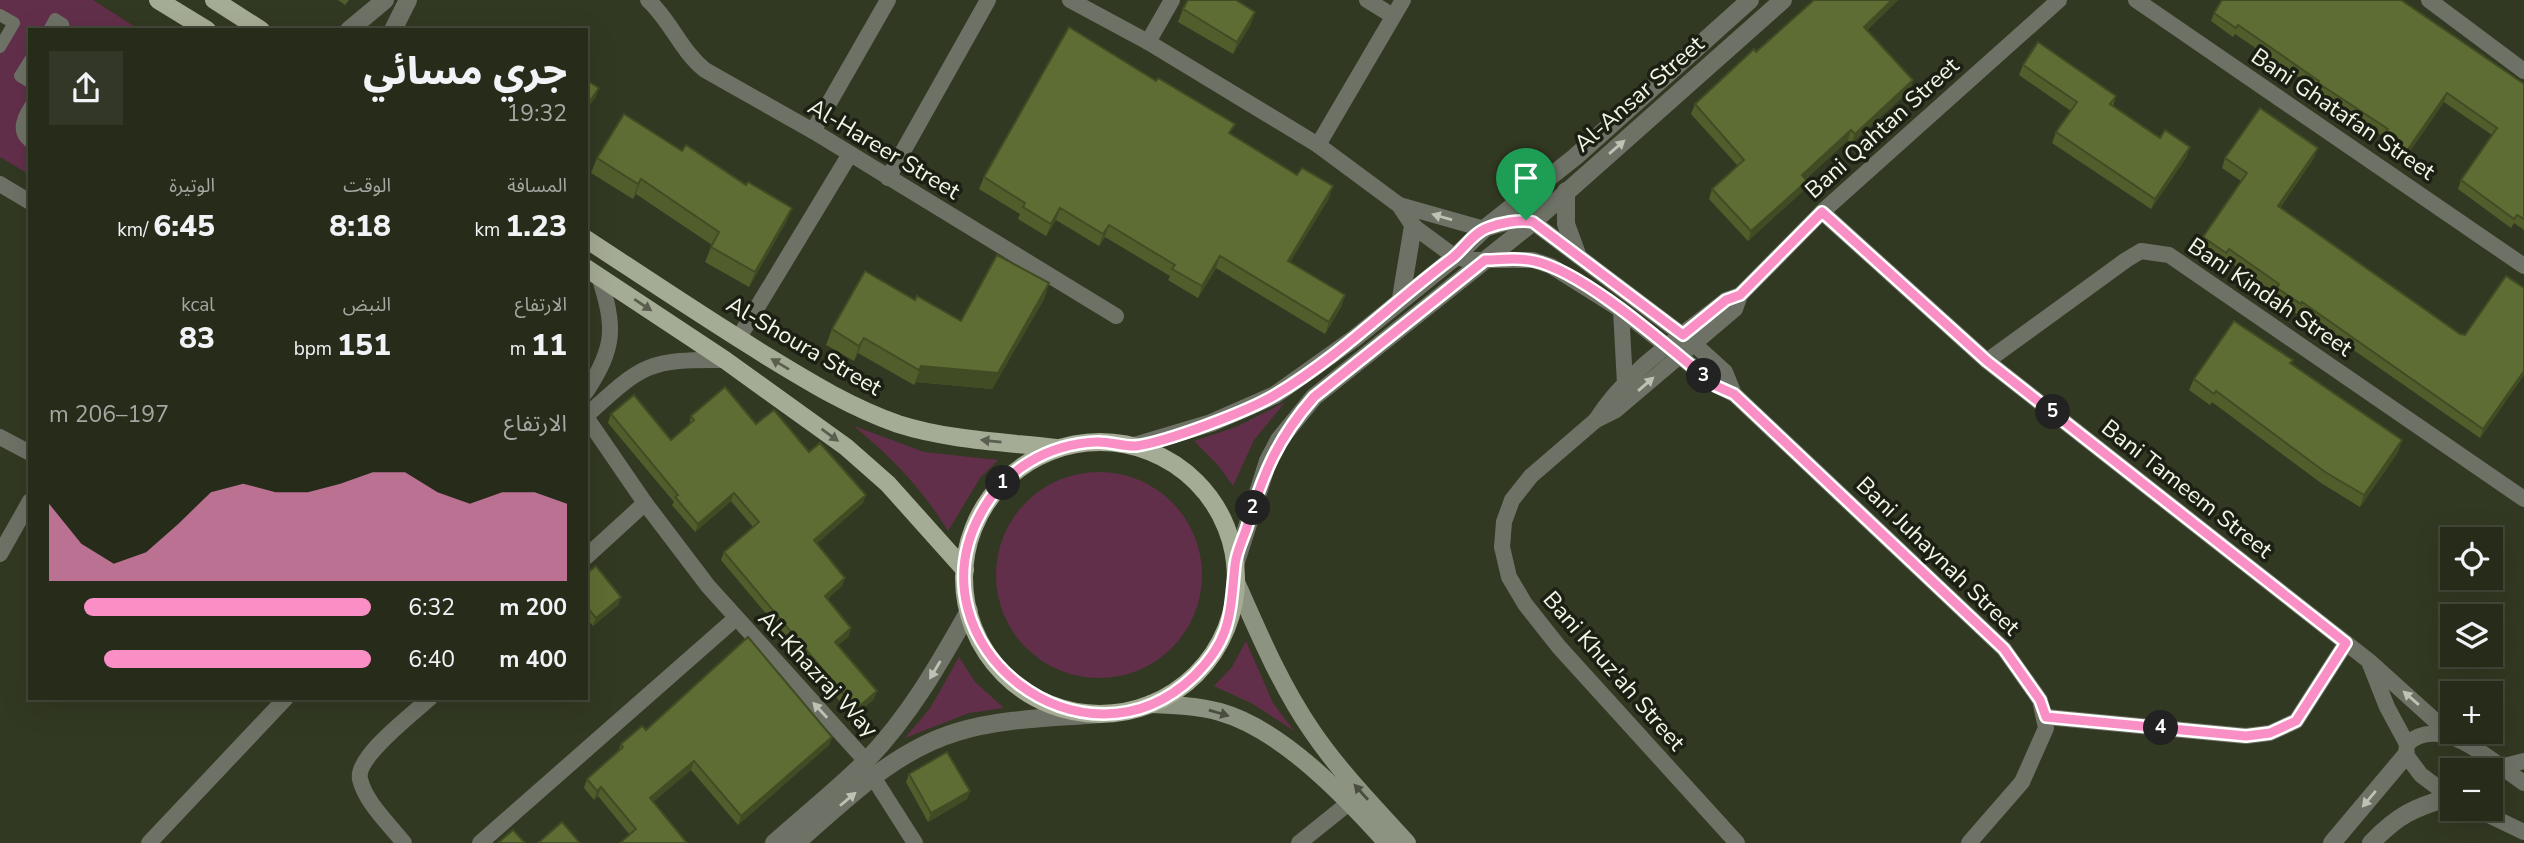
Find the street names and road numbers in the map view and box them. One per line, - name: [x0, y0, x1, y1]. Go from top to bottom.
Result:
- street label: Al-Ansar Street: [1567, 28, 1711, 159]
- street label: Bani Ghatafan Street: [2245, 41, 2442, 188]
- street label: Bani Qahtan Street: [1798, 50, 1966, 205]
- street label: Al-Hareer Street: [802, 91, 967, 207]
- street label: Bani Kindah Street: [2182, 230, 2359, 364]
- street label: Al-Shoura Street: [721, 289, 888, 404]
- street label: Bani Tameem Street: [2095, 412, 2280, 566]
- street label: Bani Juhaynah Street: [1849, 470, 2027, 643]
- street label: Bani Khuz'ah Street: [1536, 585, 1693, 758]
- street label: Al-Khazraj Way: [751, 604, 885, 744]

